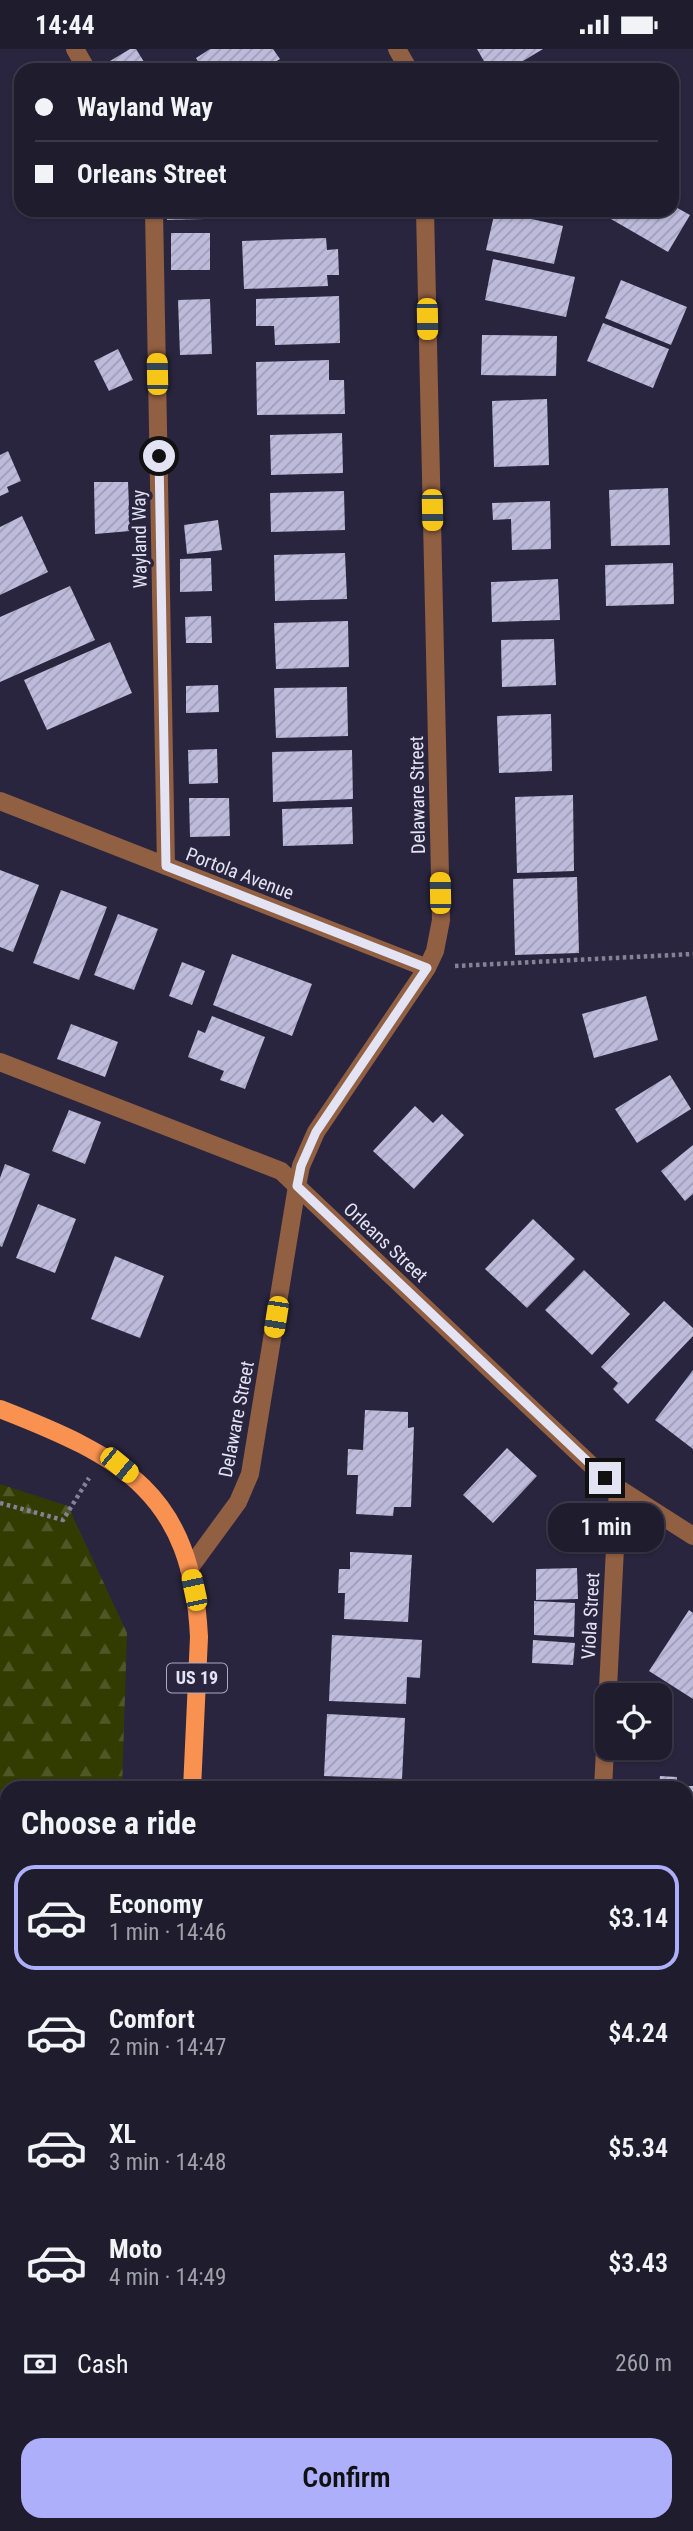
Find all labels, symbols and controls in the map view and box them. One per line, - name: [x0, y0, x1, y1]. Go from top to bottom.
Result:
- text: 14:44: [35, 10, 95, 40]
- text: Wayland Way: [77, 92, 213, 122]
- text: Orleans Street: [77, 159, 226, 189]
- car: [417, 298, 438, 340]
- car: [147, 353, 168, 395]
- route start: [143, 440, 175, 472]
- street label: Wayland Way: [127, 489, 152, 588]
- car: [422, 489, 443, 531]
- street label: Delaware Street: [405, 736, 430, 854]
- street label: Portola Avenue: [183, 842, 297, 905]
- car: [430, 872, 451, 914]
- street label: Orleans Street: [339, 1198, 432, 1287]
- car: [263, 1295, 290, 1339]
- street label: Delaware Street: [214, 1359, 259, 1479]
- car: [97, 1444, 142, 1486]
- route end: [589, 1462, 621, 1494]
- callout: 1 min: [547, 1503, 663, 1551]
- text: 1 min: [581, 1514, 631, 1541]
- car: [180, 1567, 209, 1613]
- street label: Viola Street: [577, 1572, 604, 1660]
- road number: US 19: [167, 1663, 227, 1693]
- map controls: [595, 1683, 672, 1760]
- button: locate: [595, 1683, 672, 1760]
- text: Choose a ride: [21, 1804, 196, 1842]
- icon: car: [25, 1886, 88, 1949]
- text: Economy: [109, 1889, 203, 1919]
- text: $3.14: [608, 1903, 668, 1933]
- text: 1 min · 14:46: [109, 1919, 226, 1946]
- icon: car: [25, 2001, 88, 2064]
- text: Comfort: [109, 2004, 195, 2034]
- text: $4.24: [608, 2018, 668, 2048]
- text: 2 min · 14:47: [109, 2034, 226, 2061]
- icon: car: [25, 2116, 88, 2179]
- text: XL: [109, 2119, 136, 2149]
- text: $5.34: [608, 2133, 668, 2163]
- text: 3 min · 14:48: [109, 2149, 226, 2176]
- icon: car: [25, 2231, 88, 2294]
- text: Moto: [109, 2234, 162, 2264]
- text: $3.43: [608, 2248, 668, 2278]
- text: 4 min · 14:49: [109, 2264, 226, 2291]
- icon: cash: [21, 2345, 59, 2383]
- text: Cash: [77, 2349, 129, 2379]
- text: 260 m: [615, 2350, 672, 2377]
- button: Confirm: [21, 2438, 672, 2518]

